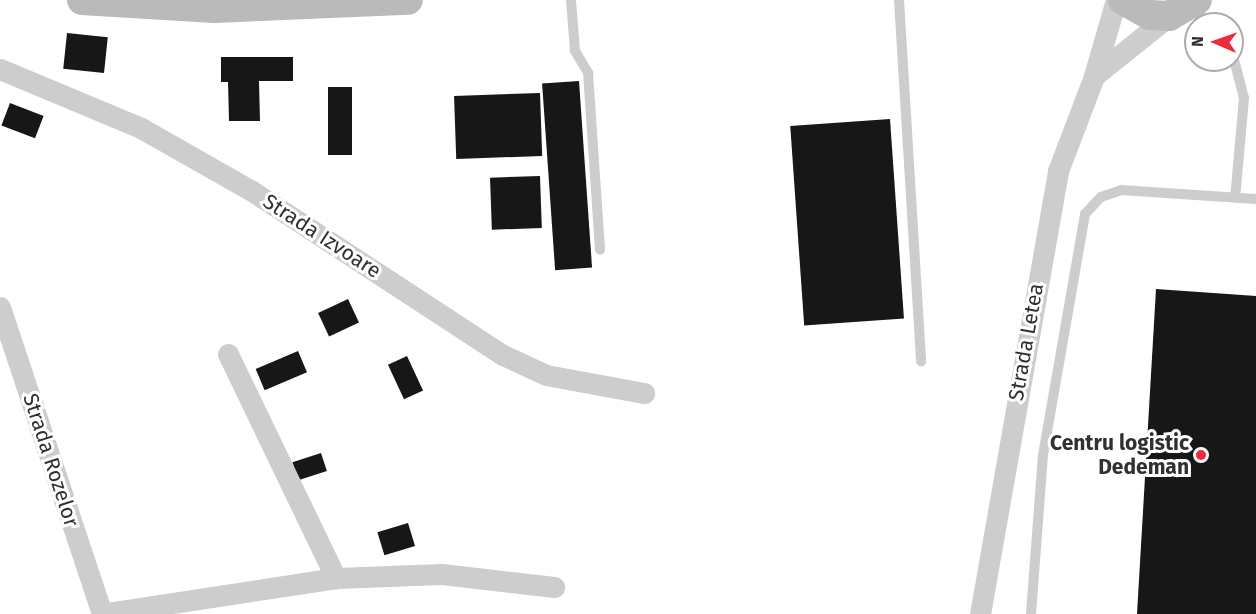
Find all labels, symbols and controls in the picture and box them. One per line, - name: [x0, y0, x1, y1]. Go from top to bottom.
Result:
- north arrow: [1184, 12, 1244, 72]
- text: N: [1188, 36, 1207, 47]
- street label: Strada Izvoare: [258, 189, 386, 283]
- street label: Strada Letea: [1003, 281, 1049, 403]
- street label: Strada Rozelor: [18, 390, 84, 530]
- place label: Centru logistic Dedeman: [1050, 430, 1189, 480]
- marker: Centru logistic Dedeman: [1194, 448, 1208, 462]

